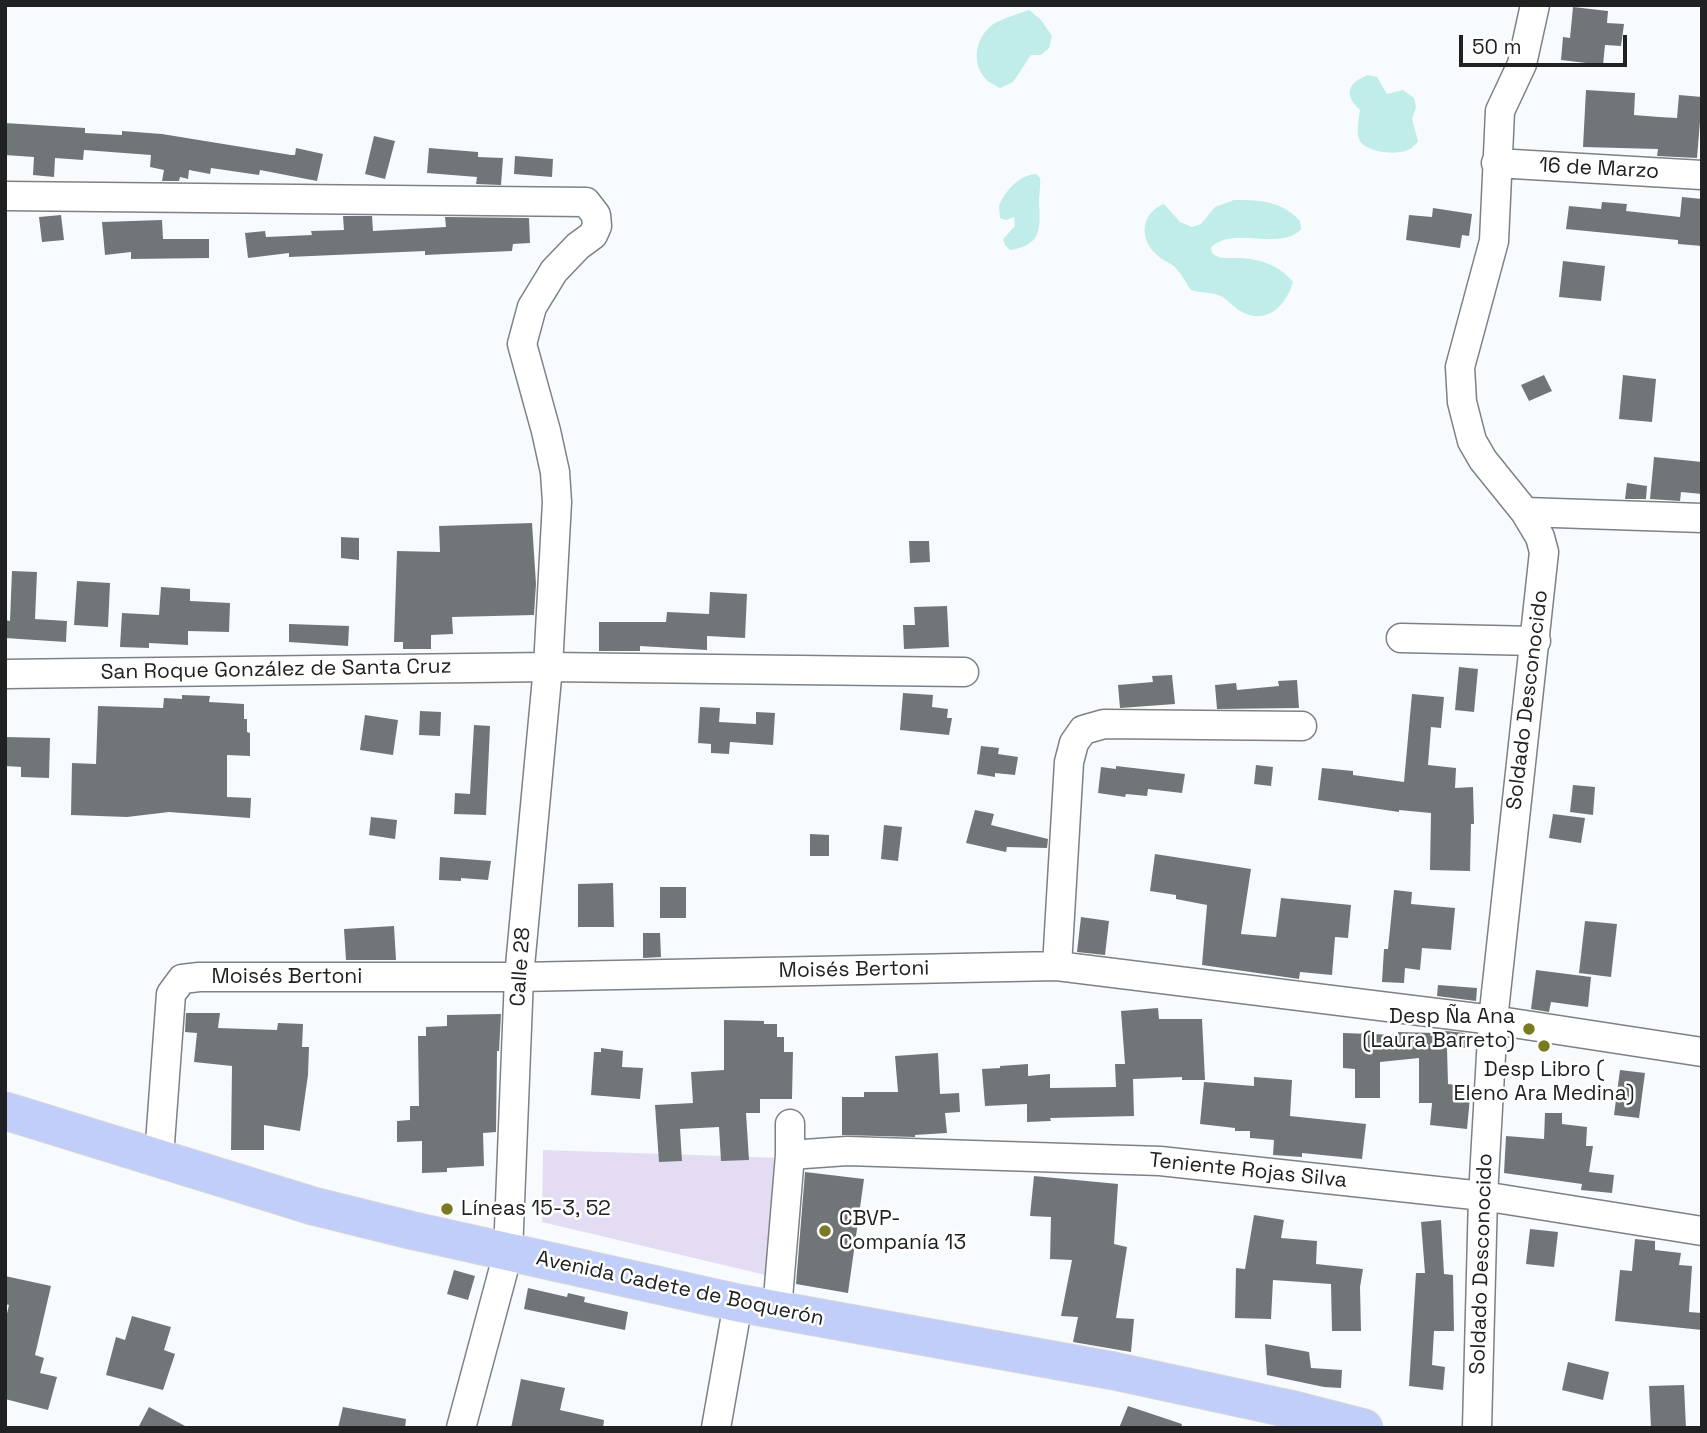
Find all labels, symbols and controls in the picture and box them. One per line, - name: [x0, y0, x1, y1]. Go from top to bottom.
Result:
- scale bar: [1462, 21, 1630, 65]
- text: 50 m: [1472, 33, 1522, 60]
- street label: 16 de Marzo: [1538, 153, 1660, 185]
- street label: Soldado Desconocido: [1502, 589, 1554, 811]
- street label: San Roque González de Santa Cruz: [100, 654, 452, 686]
- street label: Calle 28: [506, 927, 536, 1007]
- street label: Moisés Bertoni: [778, 956, 930, 984]
- street label: Moisés Bertoni: [212, 964, 362, 990]
- place label: Desp Ña Ana (Laura Barreto): [1363, 1004, 1515, 1054]
- marker: Desp Ña Ana (Laura Barreto): [1521, 1021, 1537, 1037]
- marker: Desp Libro ( Eleno Ara Medina): [1536, 1038, 1552, 1054]
- place label: Desp Libro ( Eleno Ara Medina): [1454, 1057, 1634, 1107]
- street label: Teniente Rojas Silva: [1148, 1148, 1348, 1194]
- street label: Soldado Desconocido: [1466, 1153, 1498, 1375]
- place label: Líneas 15-3, 52: [461, 1196, 611, 1222]
- marker: Líneas 15-3, 52: [439, 1201, 455, 1217]
- place label: CBVP- Companía 13: [839, 1206, 966, 1256]
- marker: CBVP- Companía 13: [817, 1223, 833, 1239]
- street label: Avenida Cadete de Boquerón: [534, 1246, 826, 1332]

